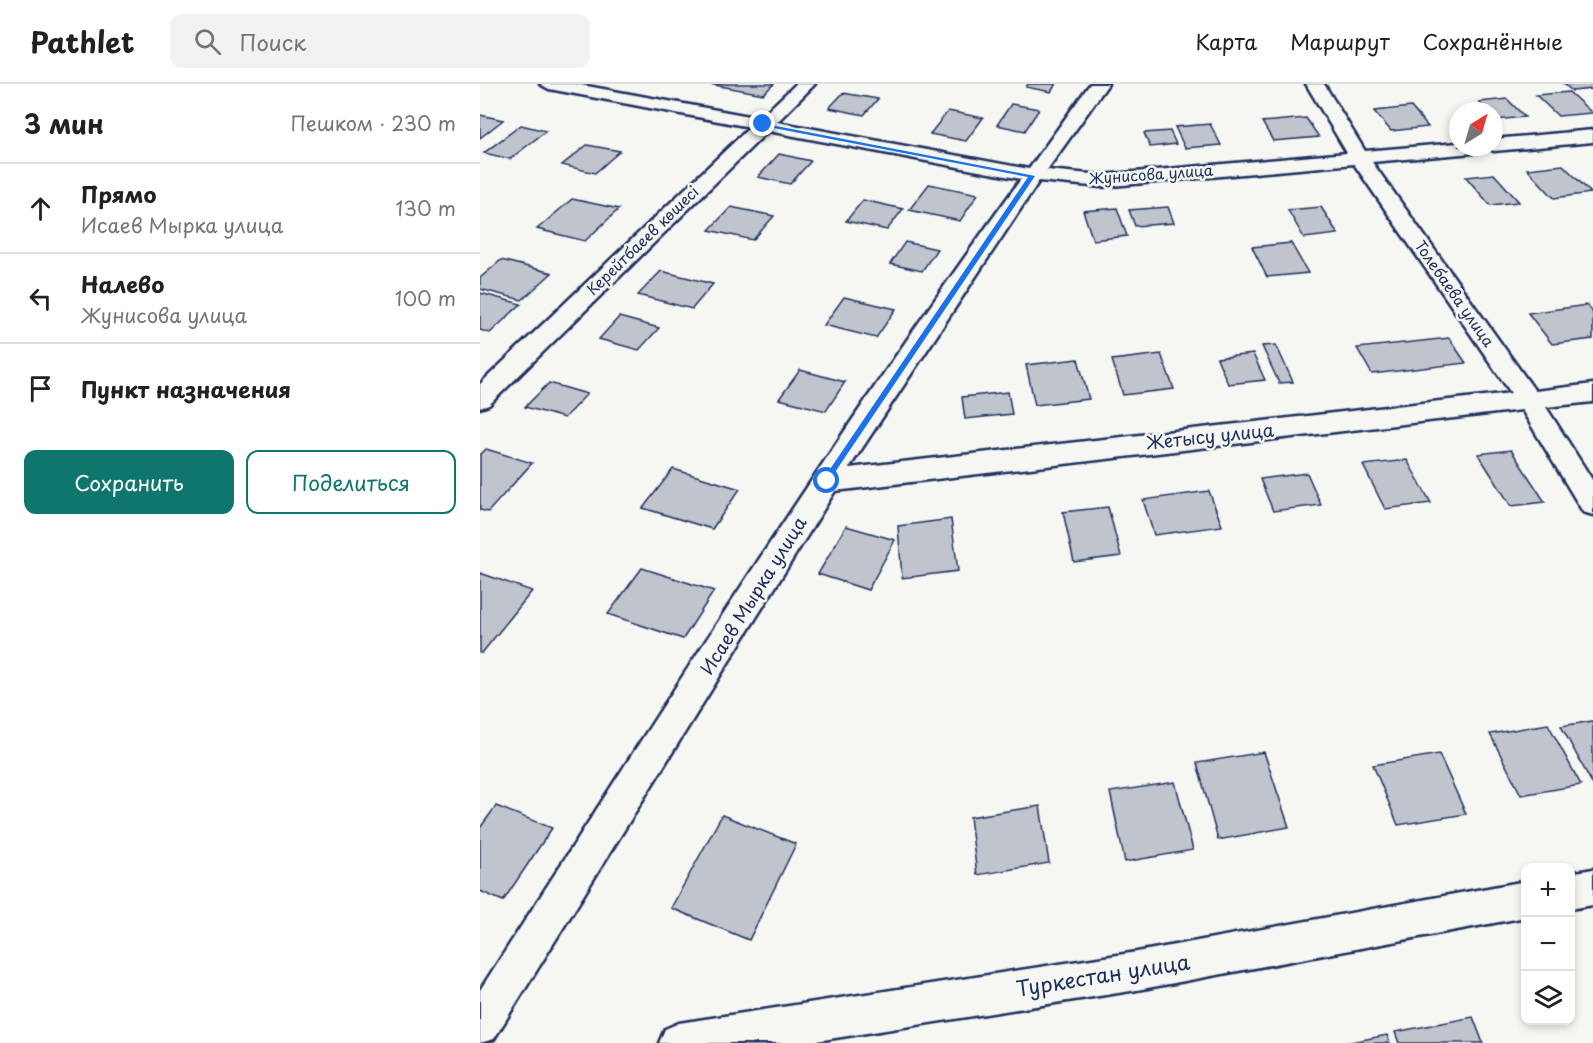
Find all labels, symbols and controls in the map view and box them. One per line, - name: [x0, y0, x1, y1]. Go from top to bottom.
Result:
- search box: [170, 14, 590, 68]
- text: Pathlet: [30, 20, 134, 63]
- icon: search: [191, 25, 224, 58]
- text: Поиск: [239, 25, 306, 58]
- text: Карта: [1196, 25, 1257, 57]
- text: Маршрут: [1290, 25, 1390, 57]
- text: Сохранённые: [1423, 25, 1563, 57]
- north arrow: [1449, 102, 1503, 156]
- text: 3 мин: [24, 104, 104, 143]
- text: Пешком · 230 m: [291, 108, 456, 138]
- route end: [749, 110, 775, 136]
- street label: Жунисова улица: [1088, 158, 1214, 189]
- text: Прямо: [81, 177, 156, 210]
- street label: Керейтбаеев көшесі: [580, 180, 703, 300]
- icon: ahead: [24, 192, 57, 225]
- text: 130 m: [396, 193, 456, 223]
- text: Исаев Мырка улица: [81, 210, 283, 240]
- street label: Толебаева улица: [1410, 235, 1501, 352]
- text: Налево: [81, 267, 164, 300]
- icon: left: [24, 282, 57, 315]
- text: 100 m: [395, 283, 456, 313]
- text: Жунисова улица: [81, 300, 247, 330]
- icon: arrive: [24, 372, 57, 405]
- text: Пункт назначения: [81, 372, 291, 405]
- street label: Жетысу улица: [1144, 415, 1276, 456]
- button: Сохранить: [24, 450, 234, 514]
- button: Поделиться: [246, 450, 456, 514]
- route start: [813, 467, 839, 493]
- street label: Исаев Мырка улица: [693, 510, 813, 680]
- map controls: [1521, 863, 1575, 1025]
- button: +: [1521, 863, 1575, 917]
- button: −: [1521, 917, 1575, 971]
- street label: Туркестан улица: [1013, 944, 1193, 1004]
- button: layers: [1521, 971, 1575, 1025]

